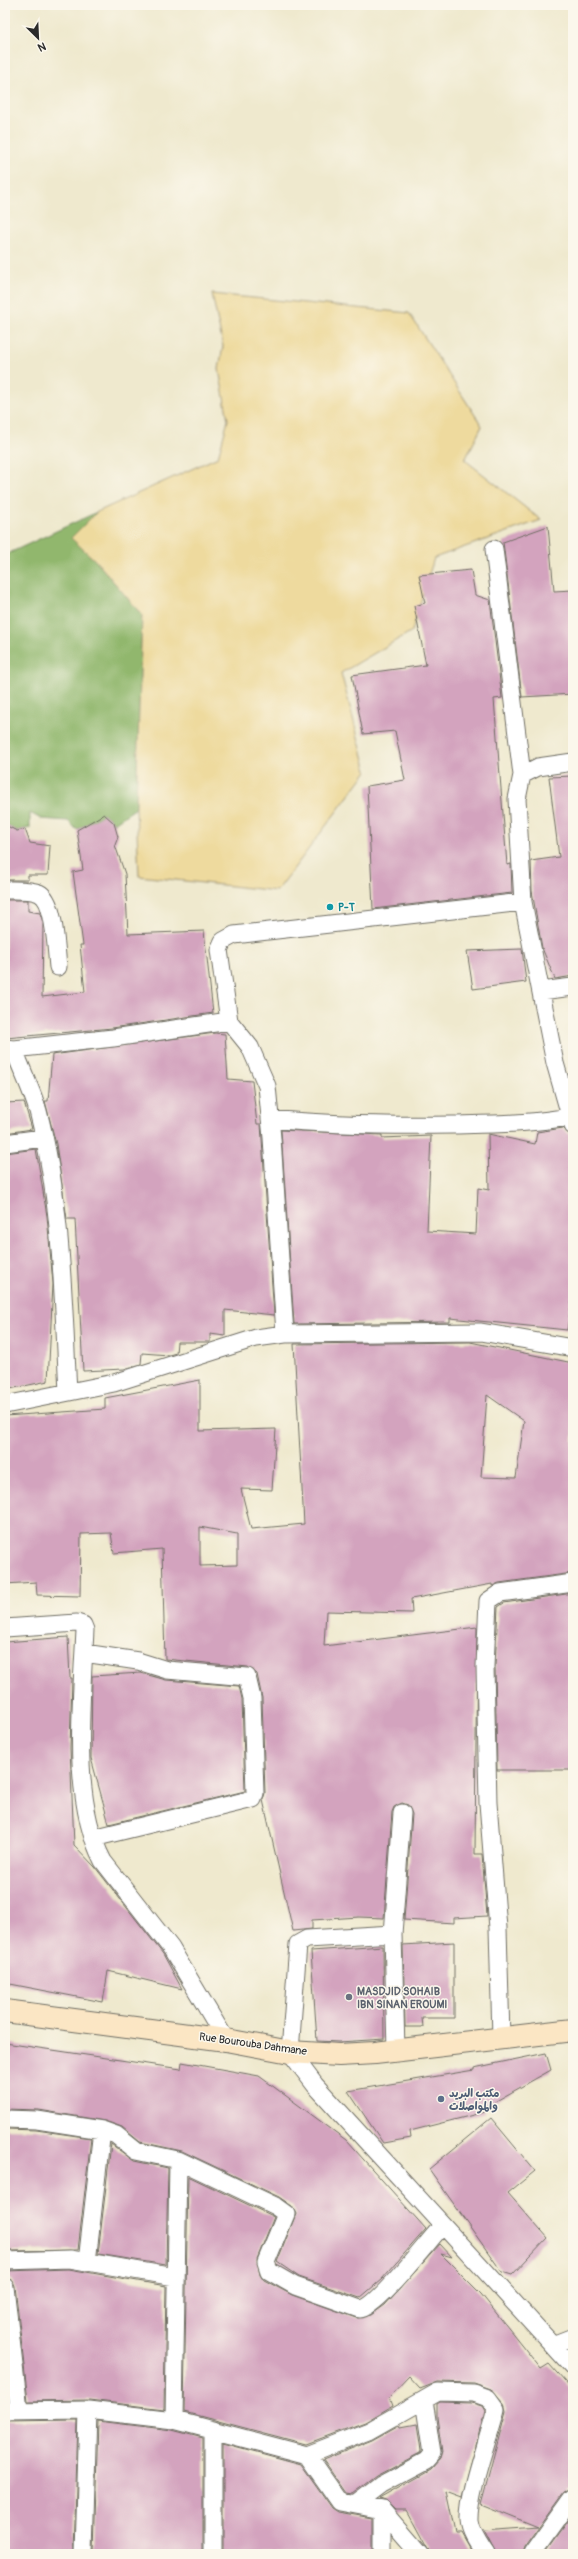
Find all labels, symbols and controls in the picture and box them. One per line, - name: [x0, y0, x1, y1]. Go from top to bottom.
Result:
- north arrow: [18, 18, 58, 58]
- text: N: [35, 39, 48, 54]
- place label: P-T: [338, 901, 356, 914]
- marker: P-T: [325, 902, 335, 912]
- place label: MASDJID SOHAIB IBN SINAN EROUMI: [357, 1985, 447, 2011]
- marker: MASDJID SOHAIB IBN SINAN EROUMI: [344, 1992, 354, 2002]
- street label: Rue Bourouba Dahmane: [198, 2030, 308, 2058]
- place label: مكتب البريد والمواصلات: [449, 2087, 499, 2114]
- marker: مكتب البريد والمواصلات: [436, 2094, 446, 2104]

